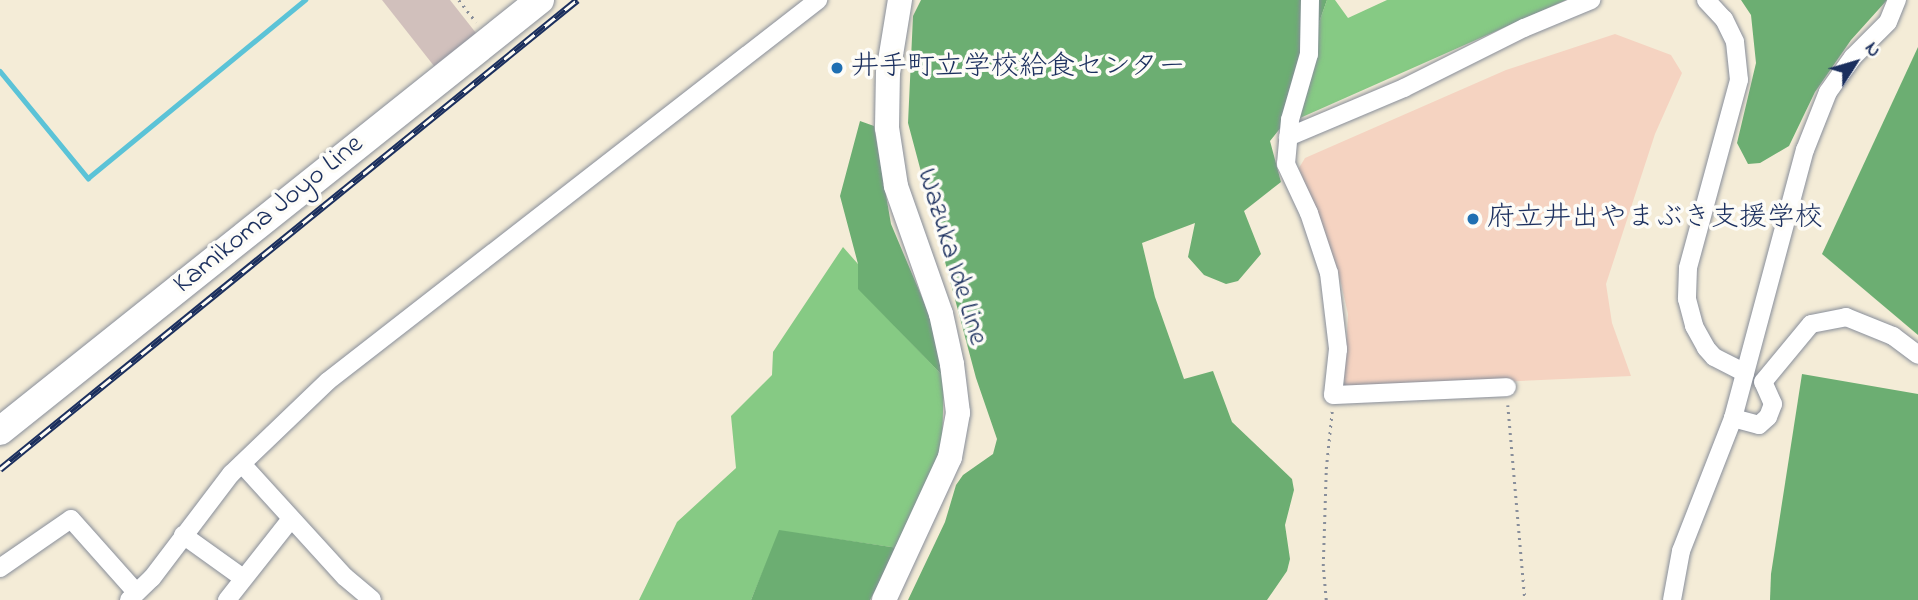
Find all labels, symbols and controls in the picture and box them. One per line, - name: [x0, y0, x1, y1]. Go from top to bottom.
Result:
- north arrow: [1820, 28, 1890, 98]
- text: N: [1858, 37, 1887, 63]
- place label: 井手町立学校給食センター: [851, 51, 1187, 85]
- marker: 井手町立学校給食センター: [829, 60, 845, 76]
- street label: Kamikoma Joyo Line: [167, 128, 371, 302]
- street label: Wazuka Ide Line: [908, 165, 994, 349]
- place label: 府立井出やまぶき支援学校: [1487, 202, 1823, 236]
- marker: 府立井出やまぶき支援学校: [1465, 211, 1481, 227]

